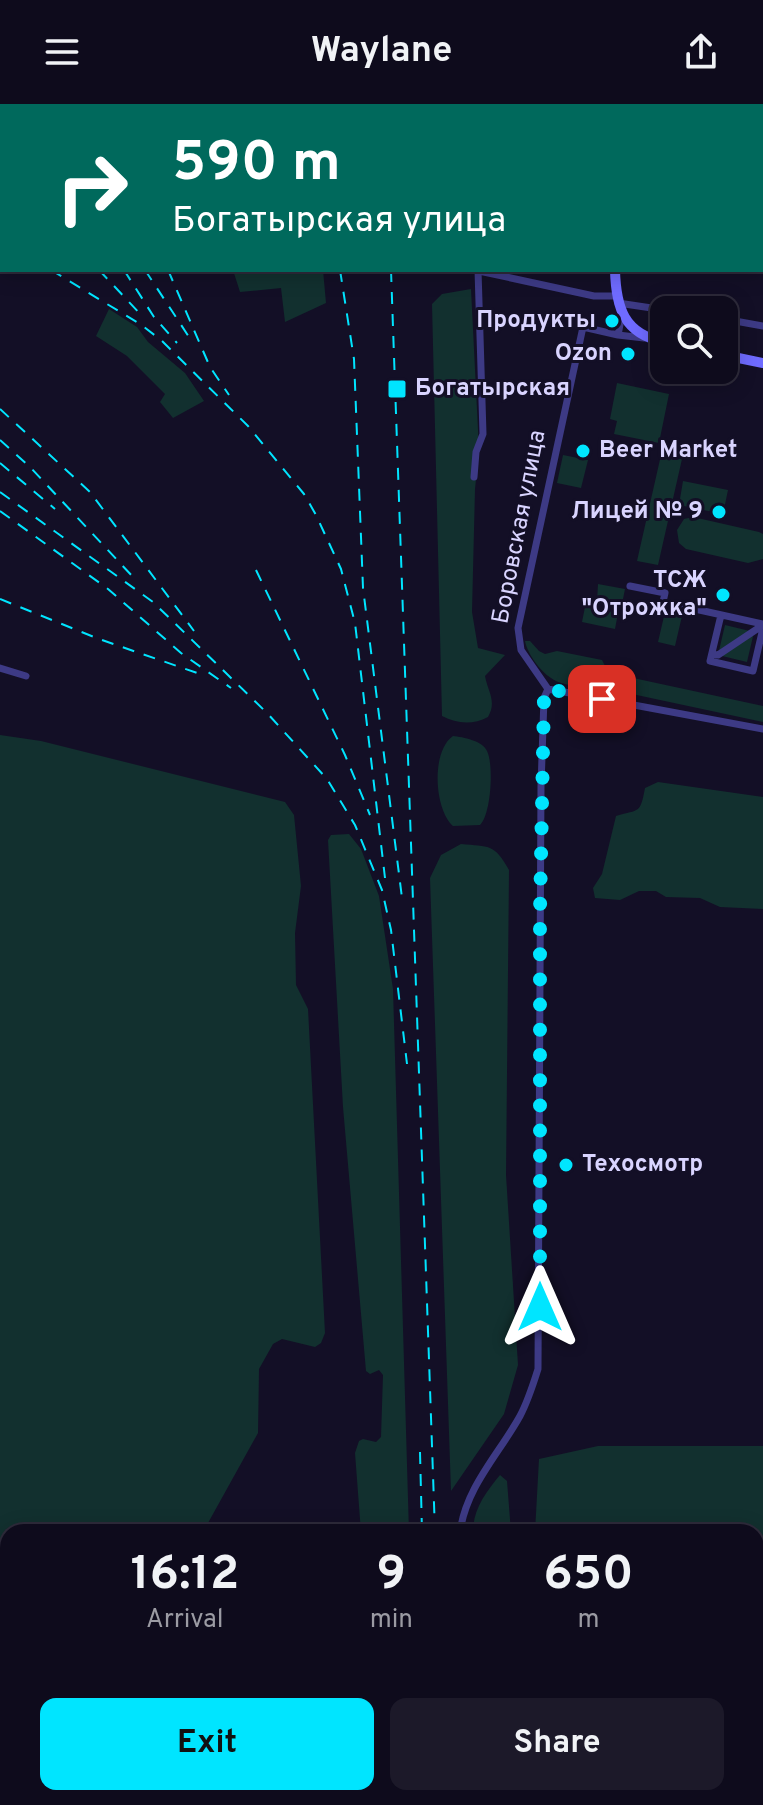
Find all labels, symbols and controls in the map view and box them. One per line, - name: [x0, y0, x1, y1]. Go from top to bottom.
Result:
- text: Waylane: [311, 29, 452, 75]
- icon: menu: [40, 30, 84, 74]
- icon: share: [679, 30, 723, 74]
- text: 590 m: [172, 130, 341, 200]
- icon: right: [40, 136, 144, 240]
- text: Богатырская улица: [172, 199, 506, 245]
- map controls: [650, 296, 738, 384]
- button: search: [650, 296, 738, 384]
- place label: Продукты: [476, 306, 596, 336]
- marker: Продукты: [603, 312, 621, 330]
- place label: Ozon: [555, 339, 612, 369]
- marker: Ozon: [619, 345, 637, 363]
- place label: Богатырская: [415, 374, 570, 404]
- marker: Богатырская: [386, 378, 408, 400]
- street label: Боровская улица: [486, 428, 554, 626]
- place label: Beer Market: [599, 436, 737, 466]
- marker: Beer Market: [574, 442, 592, 460]
- place label: Лицей № 9: [571, 497, 703, 527]
- marker: Лицей № 9: [710, 503, 728, 521]
- place label: ТСЖ "Отрожка": [581, 566, 707, 624]
- marker: ТСЖ "Отрожка": [714, 586, 732, 604]
- pin: [568, 665, 636, 733]
- icon: arrive: [580, 677, 624, 721]
- place label: Техосмотр: [582, 1150, 703, 1180]
- marker: Техосмотр: [557, 1156, 575, 1174]
- position arrow: [498, 1265, 582, 1349]
- text: 16:12: [130, 1546, 239, 1606]
- text: 9: [377, 1546, 406, 1606]
- text: 650: [543, 1546, 634, 1606]
- text: Arrival: [146, 1604, 224, 1637]
- text: min: [370, 1604, 413, 1637]
- text: m: [577, 1604, 599, 1637]
- button: Exit: [40, 1698, 374, 1790]
- button: Share: [390, 1698, 724, 1790]

